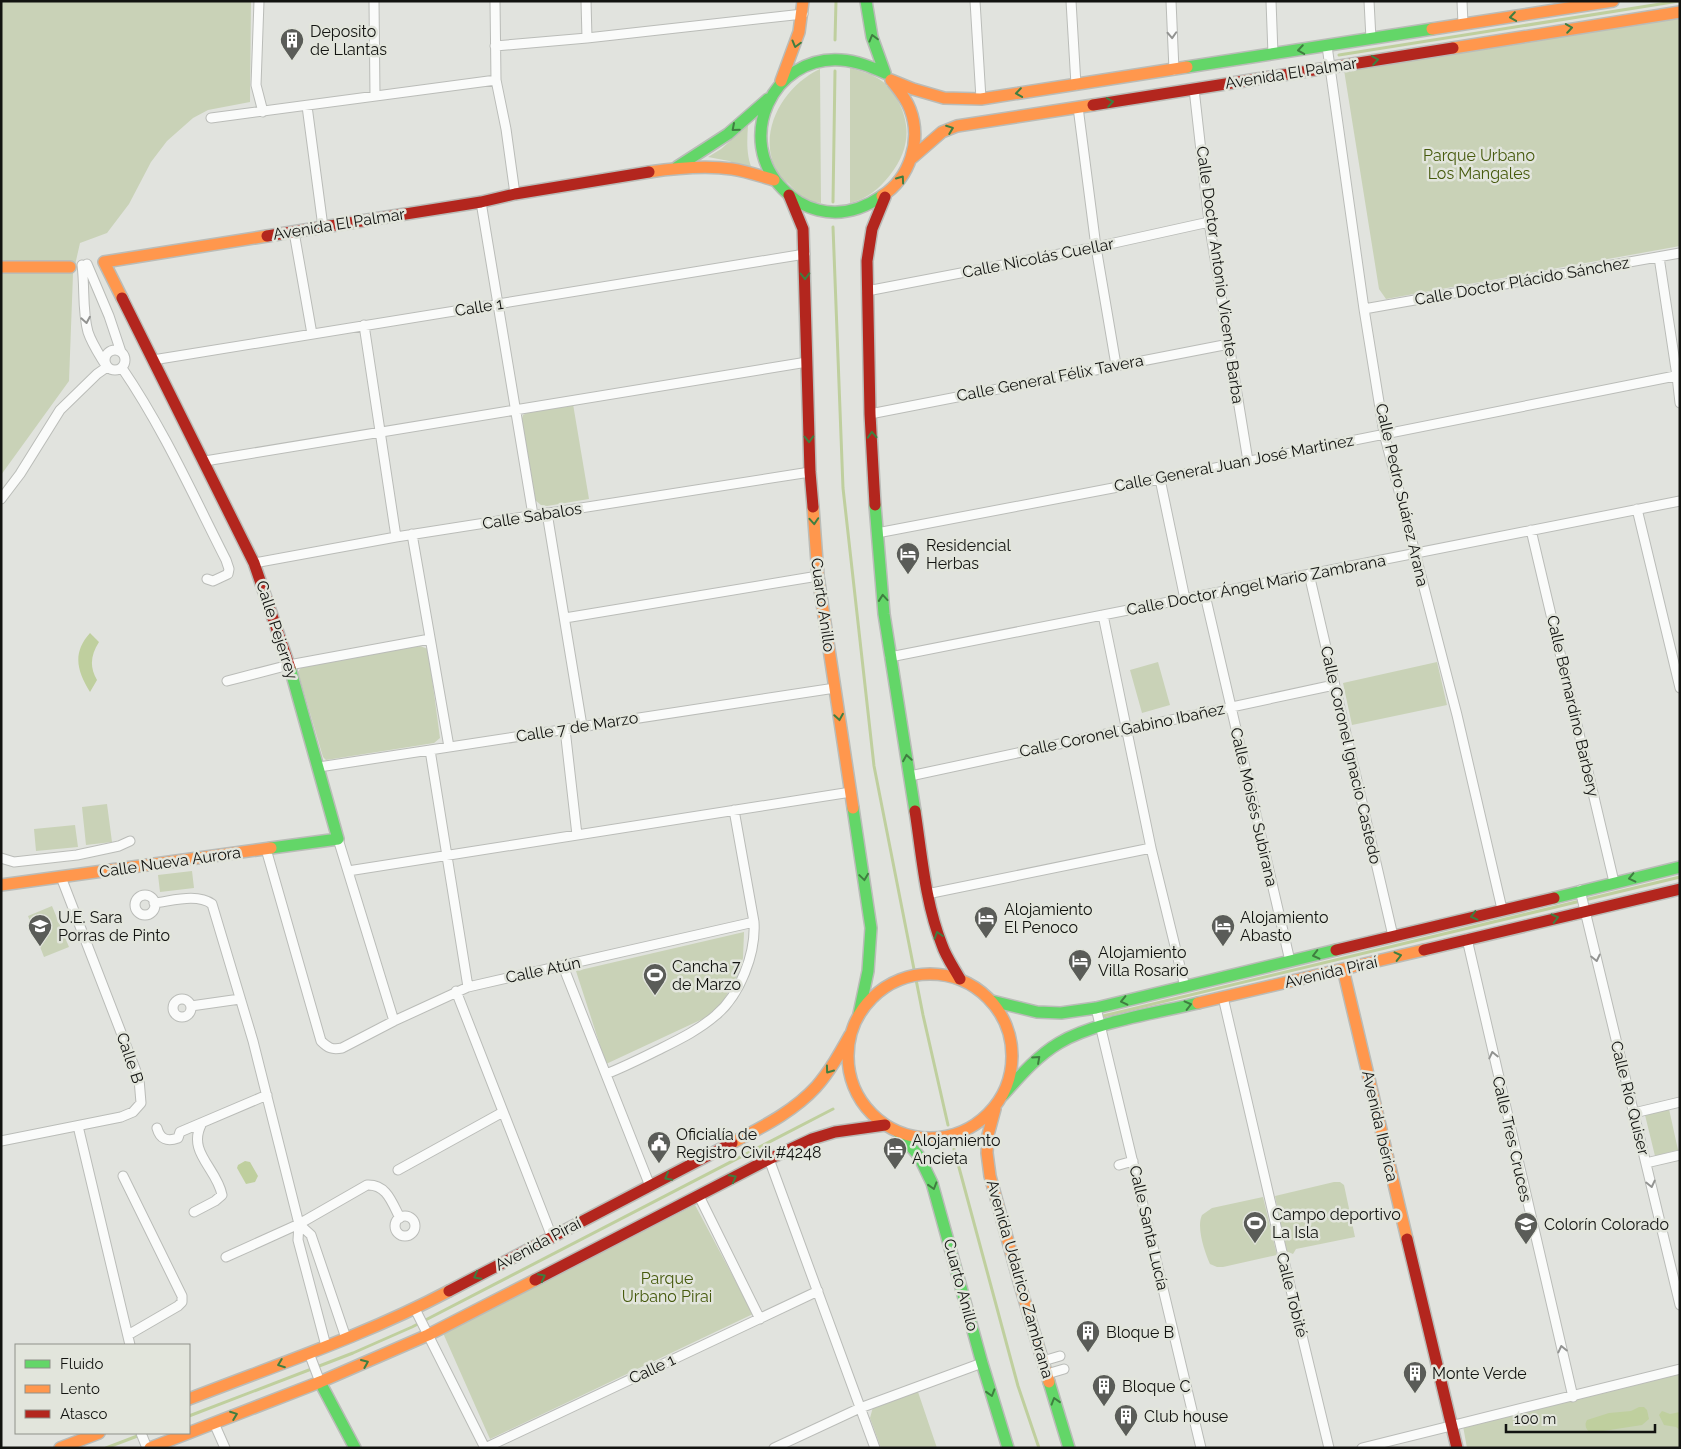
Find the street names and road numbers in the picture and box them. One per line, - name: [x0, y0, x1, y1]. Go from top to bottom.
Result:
- street label: Avenida El Palmar: [1224, 53, 1359, 93]
- street label: Calle Doctor Antonio Vicente Barba: [1193, 145, 1247, 405]
- street label: Avenida El Palmar: [272, 204, 407, 244]
- street label: Calle Nicolás Cuellar: [961, 234, 1116, 282]
- street label: Calle Doctor Plácido Sánchez: [1413, 253, 1631, 309]
- street label: Calle 1: [453, 294, 505, 320]
- street label: Calle General Félix Tavera: [955, 351, 1145, 405]
- street label: Calle Pedro Suárez Arana: [1372, 402, 1432, 588]
- street label: Calle General Juan José Martinez: [1112, 430, 1356, 496]
- street label: Calle Sabalos: [481, 499, 583, 533]
- street label: Calle Doctor Ángel Mario Zambrana: [1125, 550, 1387, 619]
- street label: Cuarto Anillo: [807, 557, 839, 653]
- street label: Calle Pejerrey: [252, 578, 302, 682]
- street label: Calle Bernardino Barbery: [1543, 613, 1603, 799]
- street label: Calle Coronel Ignacio Castedo: [1317, 644, 1385, 866]
- street label: Calle Coronel Gabino Ibañez: [1018, 699, 1227, 761]
- street label: Calle 7 de Marzo: [515, 708, 639, 746]
- street label: Calle Moisés Subirana: [1226, 726, 1282, 888]
- street label: Calle Nueva Aurora: [98, 843, 242, 881]
- street label: Avenida Piraí: [1283, 952, 1380, 992]
- street label: Calle Atún: [504, 953, 582, 987]
- street label: Calle B: [112, 1030, 148, 1086]
- street label: Calle Río Quiser: [1607, 1039, 1653, 1157]
- street label: Avenida Ibérica: [1358, 1069, 1402, 1183]
- street label: Calle Tres Cruces: [1488, 1074, 1536, 1204]
- street label: Calle Santa Lucía: [1125, 1164, 1173, 1292]
- street label: Avenida Udalrico Zambrana: [983, 1178, 1057, 1380]
- street label: Avenida Piraí: [492, 1213, 585, 1275]
- street label: Cuarto Anillo: [940, 1237, 982, 1333]
- street label: Calle Tobité: [1272, 1251, 1312, 1339]
- street label: Calle 1: [626, 1350, 678, 1388]

